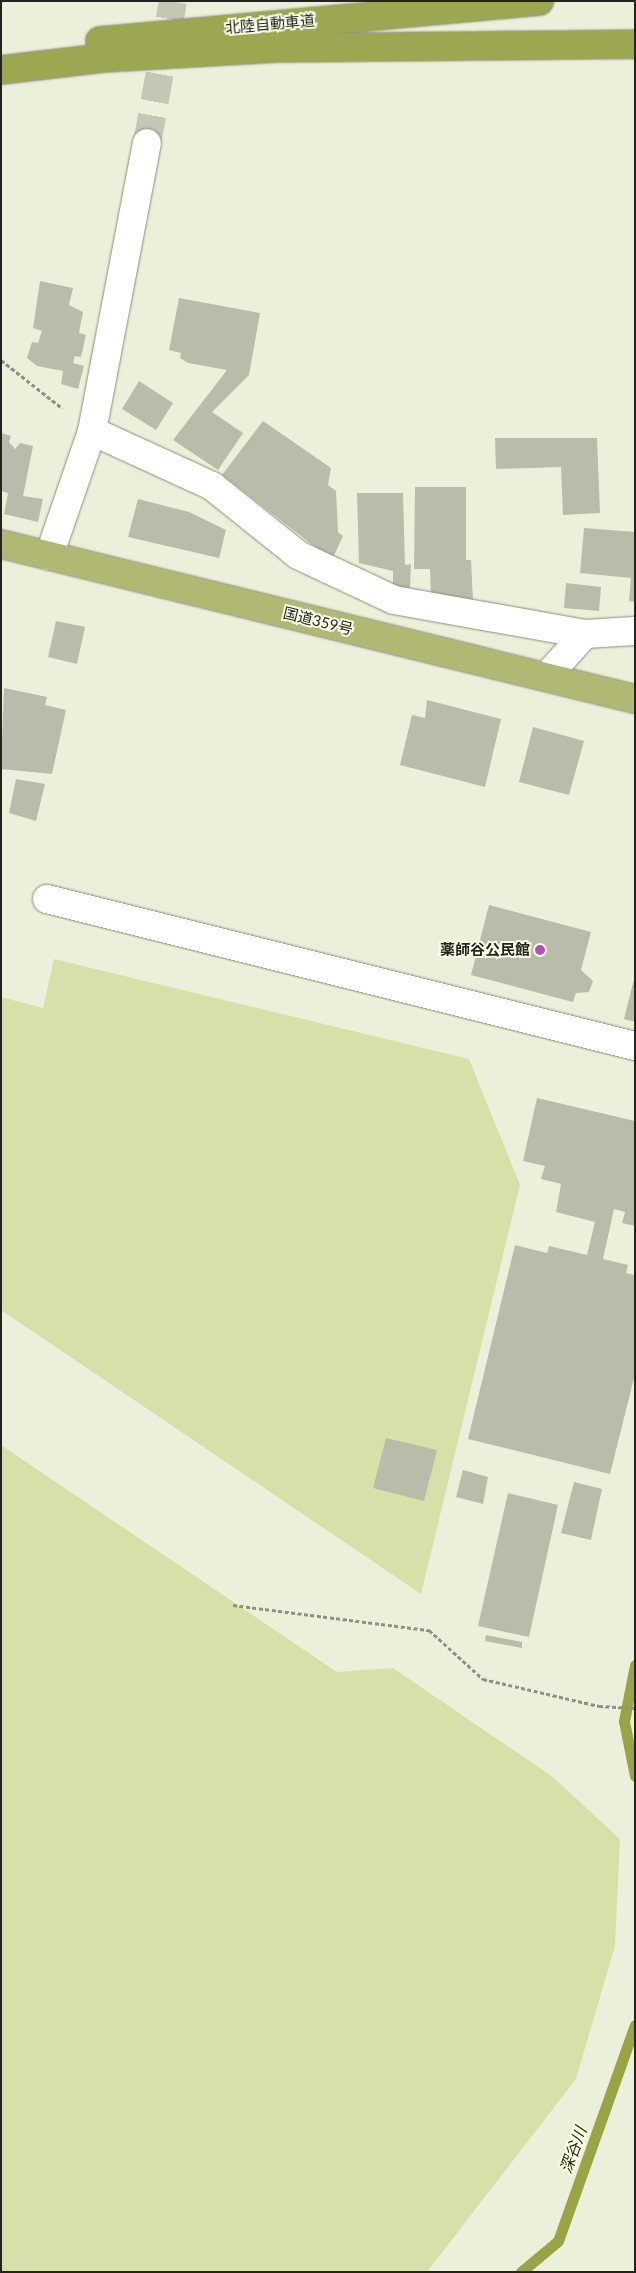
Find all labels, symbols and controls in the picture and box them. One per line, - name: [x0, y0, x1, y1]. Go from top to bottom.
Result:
- street label: 北陸自動車道: [224, 11, 316, 37]
- street label: 国道359号: [281, 604, 355, 638]
- place label: 薬師谷公民館: [440, 941, 530, 959]
- marker: 薬師谷公民館: [534, 944, 546, 956]
- water label: 深谷川: [556, 2124, 590, 2176]

